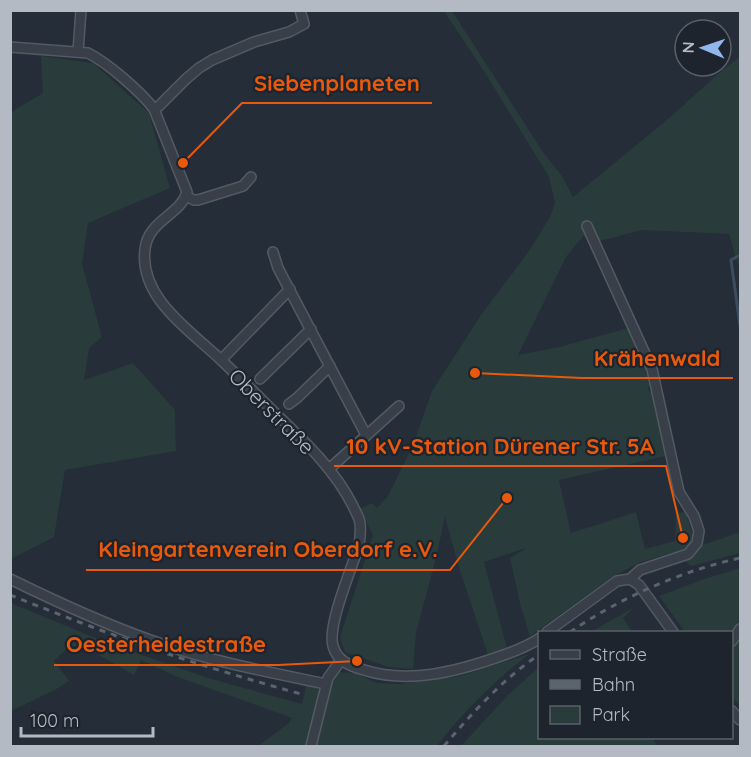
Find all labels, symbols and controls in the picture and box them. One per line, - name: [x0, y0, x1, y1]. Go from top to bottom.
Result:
- north arrow: [673, 18, 733, 78]
- text: N: [678, 41, 698, 54]
- callout: Siebenplaneten: [242, 63, 432, 103]
- text: Siebenplaneten: [254, 69, 420, 97]
- callout: Krähenwald: [582, 338, 733, 378]
- text: Krähenwald: [594, 344, 720, 372]
- street label: Oberstraße: [224, 363, 320, 459]
- callout: 10 kV-Station Dürener Str. 5A: [334, 426, 666, 466]
- text: 10 kV-Station Dürener Str. 5A: [346, 432, 654, 460]
- callout: Kleingartenverein Oberdorf e.V.: [86, 530, 450, 570]
- text: Kleingartenverein Oberdorf e.V.: [98, 535, 438, 563]
- callout: Oesterheidestraße: [54, 625, 278, 665]
- text: Oesterheidestraße: [66, 630, 266, 658]
- legend: [538, 631, 733, 739]
- text: Straße: [592, 643, 647, 666]
- text: Bahn: [592, 673, 635, 696]
- scale bar: [21, 700, 153, 738]
- text: Park: [592, 703, 630, 726]
- text: 100 m: [30, 709, 79, 732]

